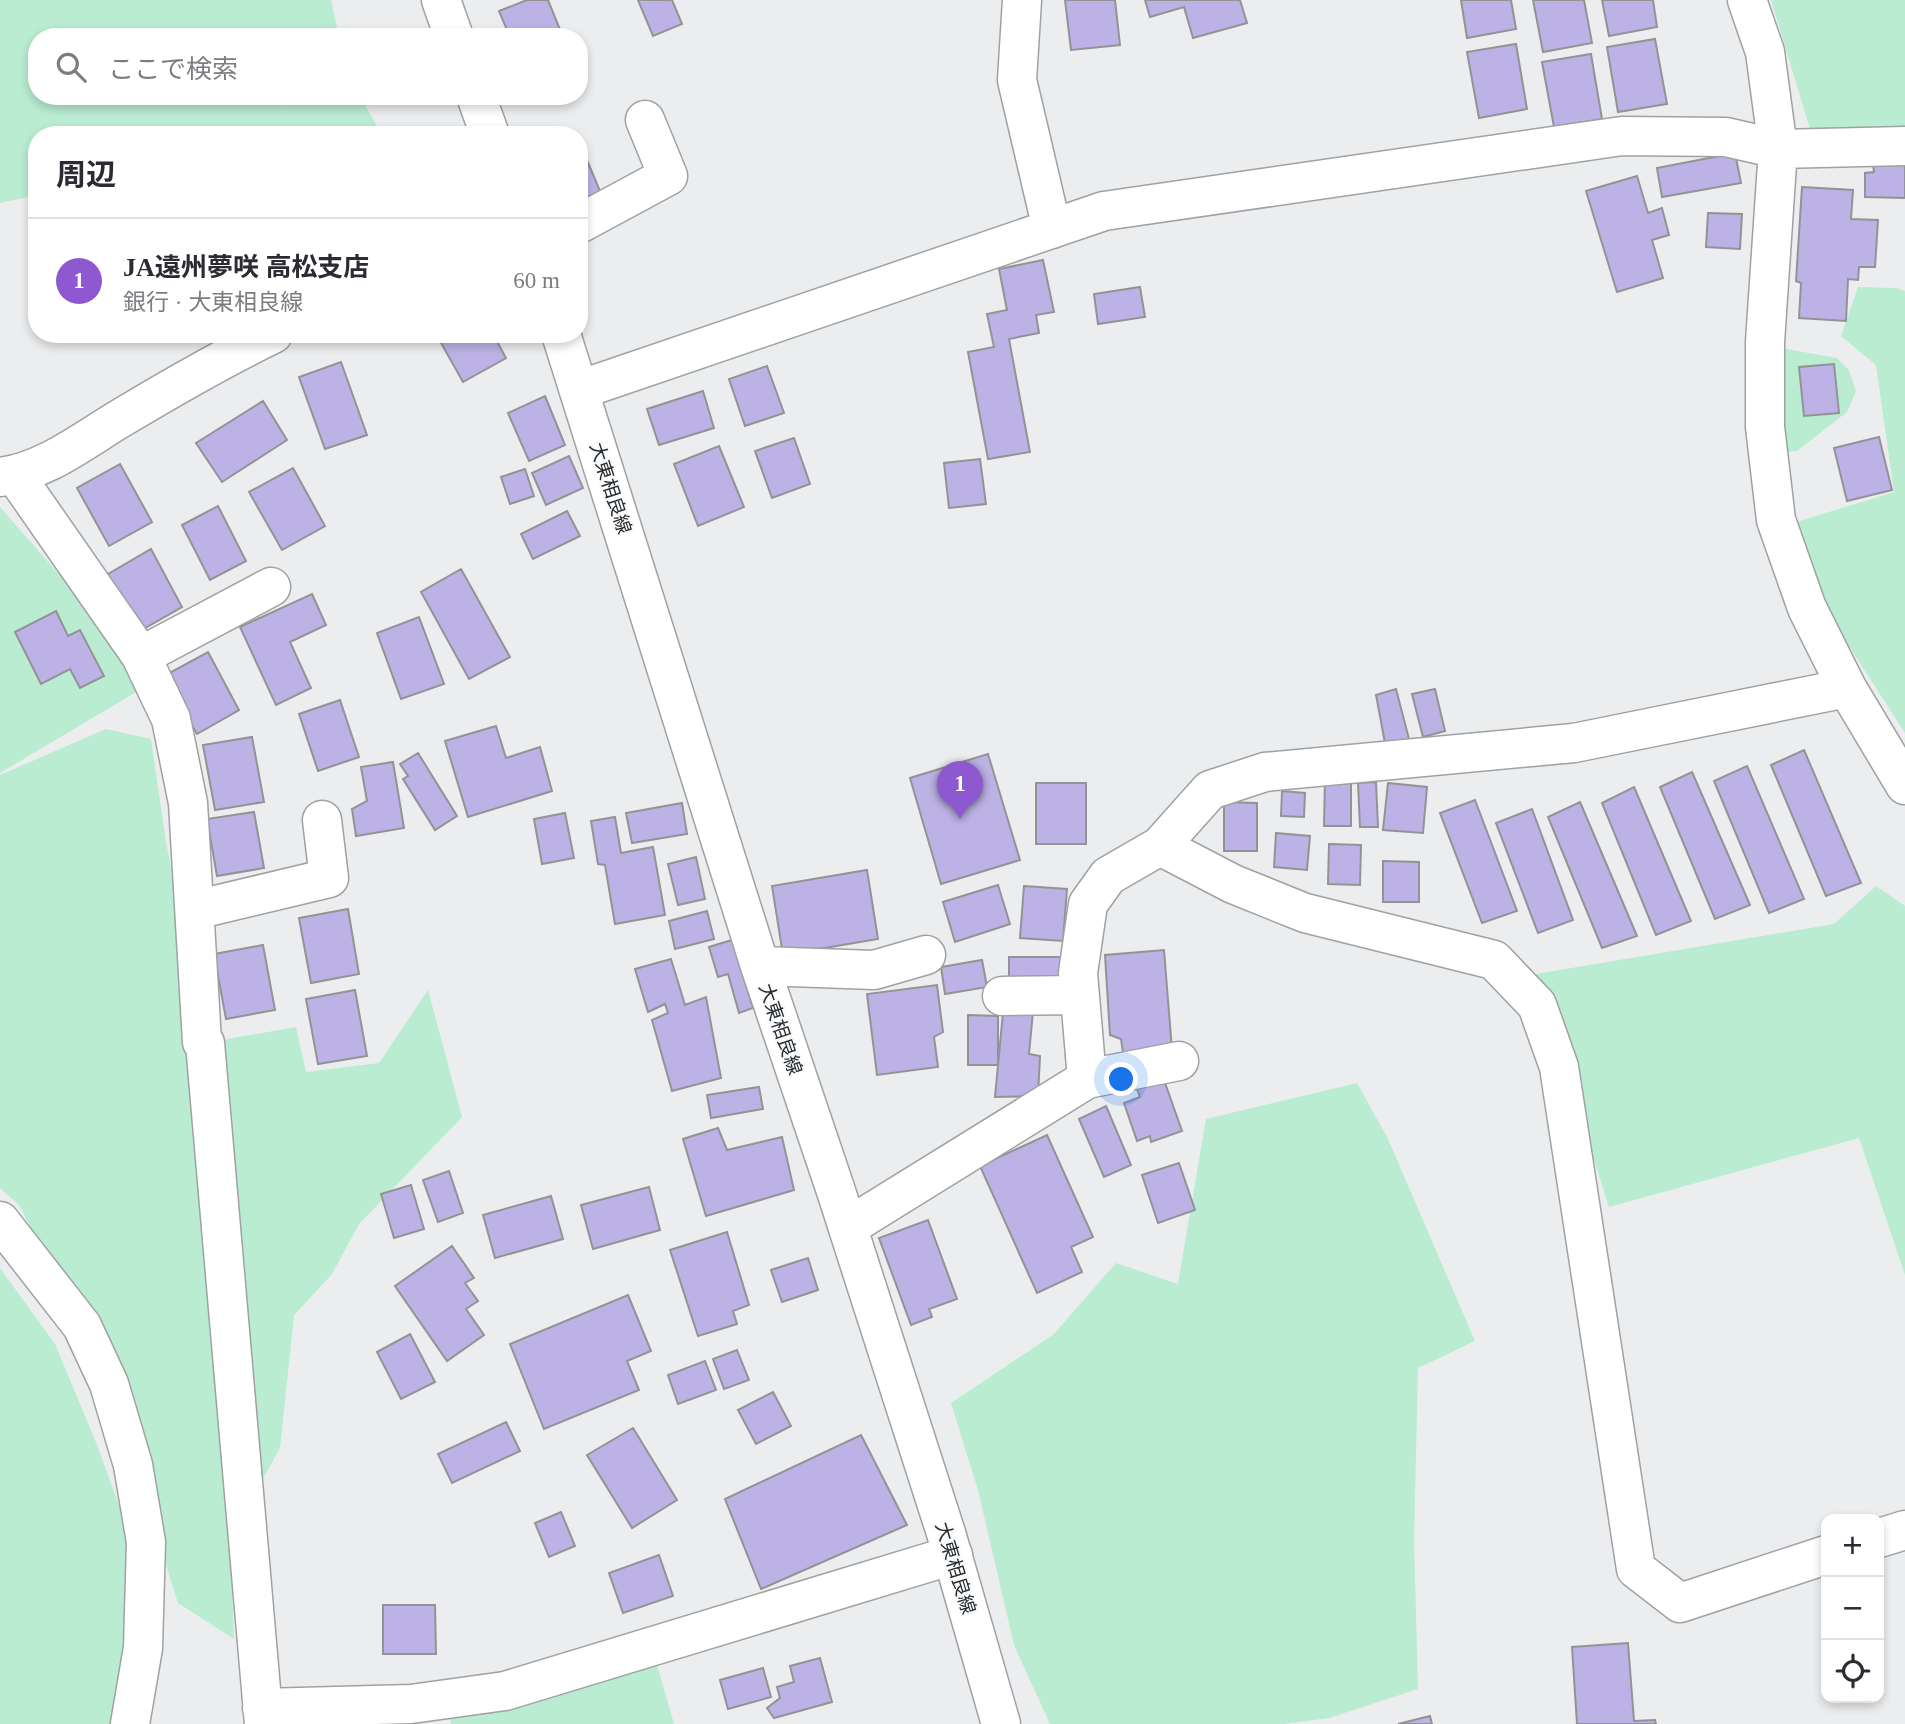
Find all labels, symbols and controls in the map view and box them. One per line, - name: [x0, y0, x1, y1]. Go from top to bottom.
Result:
- search box: [28, 28, 588, 105]
- icon: search: [52, 48, 90, 86]
- text: ここで検索: [108, 55, 238, 84]
- text: 周辺: [56, 158, 116, 191]
- text: JA遠州夢咲 高松支店: [123, 253, 369, 282]
- text: 1: [73, 268, 85, 293]
- text: 60 m: [513, 268, 560, 293]
- text: 銀行 · 大東相良線: [123, 290, 303, 315]
- street label: 大東相良線: [586, 440, 635, 537]
- pin: 1: [937, 761, 983, 819]
- street label: 大東相良線: [755, 981, 806, 1078]
- your location: [1104, 1062, 1138, 1096]
- map controls: [1821, 1514, 1884, 1703]
- button: +: [1821, 1514, 1884, 1577]
- street label: 大東相良線: [932, 1520, 979, 1617]
- button: −: [1821, 1577, 1884, 1640]
- button: locate: [1821, 1640, 1884, 1703]

